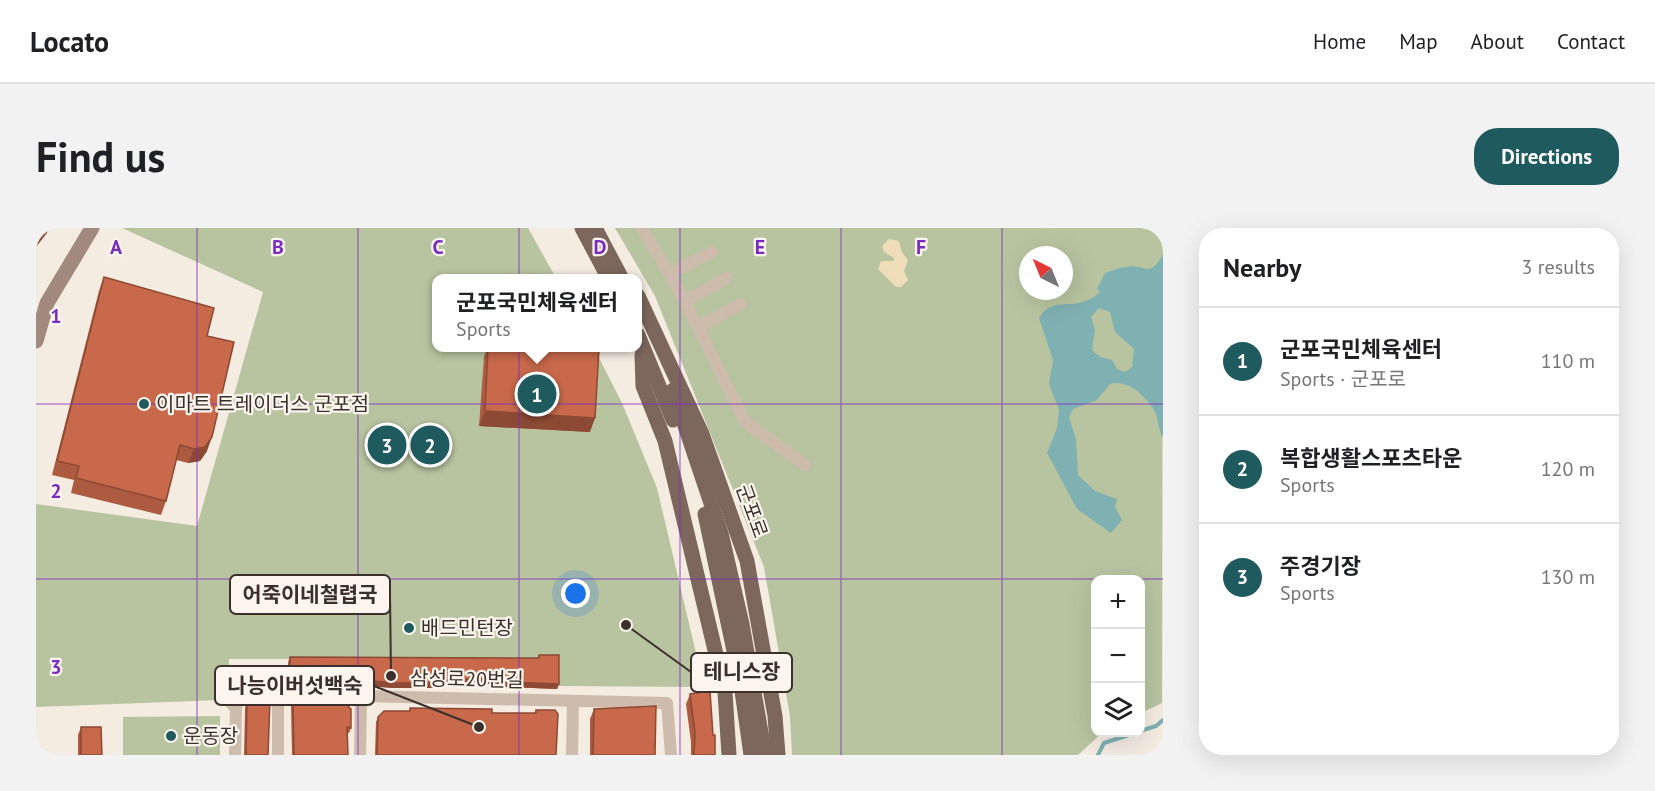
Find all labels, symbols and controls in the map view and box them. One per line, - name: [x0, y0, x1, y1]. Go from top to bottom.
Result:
- text: Locato: [30, 23, 109, 60]
- text: Home: [1313, 28, 1366, 55]
- text: Map: [1399, 28, 1438, 55]
- text: About: [1471, 28, 1524, 55]
- text: Contact: [1557, 28, 1625, 55]
- button: Directions: [1474, 128, 1619, 185]
- text: Find us: [36, 129, 165, 184]
- text: A: [110, 234, 123, 260]
- text: B: [272, 234, 284, 260]
- text: C: [432, 234, 444, 260]
- text: D: [594, 234, 607, 260]
- text: E: [755, 234, 765, 260]
- text: F: [916, 234, 926, 260]
- north arrow: [1019, 246, 1073, 300]
- text: Nearby: [1223, 251, 1301, 284]
- text: 3 results: [1522, 254, 1595, 280]
- popup: [432, 274, 642, 352]
- text: 군포국민체육센터: [456, 288, 618, 316]
- text: 1: [50, 303, 62, 329]
- text: Sports: [456, 316, 511, 342]
- text: 군포국민체육센터: [1280, 335, 1442, 363]
- text: 1: [1237, 348, 1248, 374]
- text: 110 m: [1541, 348, 1595, 374]
- text: Sports · 군포로: [1280, 366, 1406, 392]
- pin: 1: [518, 372, 556, 416]
- place label: 이마트 트레이더스 군포점: [156, 391, 369, 417]
- marker: 이마트 트레이더스 군포점: [137, 397, 151, 411]
- pin: 3: [368, 422, 406, 468]
- pin: 2: [410, 422, 450, 468]
- text: 복합생활스포츠타운: [1280, 444, 1462, 472]
- text: 2: [1237, 456, 1248, 482]
- text: 120 m: [1541, 456, 1595, 482]
- text: Sports: [1280, 472, 1335, 498]
- text: 2: [50, 478, 62, 504]
- street label: 군포로: [730, 481, 774, 541]
- text: 주경기장: [1280, 552, 1361, 580]
- text: 3: [1237, 564, 1248, 590]
- text: 130 m: [1541, 564, 1595, 590]
- callout: 어죽이네철렵국: [230, 575, 390, 614]
- map controls: [1091, 575, 1145, 737]
- button: +: [1091, 575, 1145, 629]
- your location: [561, 579, 590, 608]
- text: Sports: [1280, 580, 1335, 606]
- text: 어죽이네철렵국: [242, 581, 378, 608]
- place label: 배드민턴장: [421, 615, 513, 641]
- marker: 배드민턴장: [402, 621, 416, 635]
- button: −: [1091, 629, 1145, 683]
- callout: 테니스장: [691, 653, 792, 692]
- text: 3: [50, 654, 62, 680]
- text: 테니스장: [703, 658, 781, 685]
- street label: 삼성로20번길: [410, 665, 524, 693]
- callout: 나능이버섯백숙: [215, 666, 374, 705]
- text: 나능이버섯백숙: [227, 672, 363, 699]
- button: layers: [1091, 683, 1145, 737]
- place label: 운동장: [183, 723, 238, 749]
- marker: 운동장: [164, 729, 178, 743]

